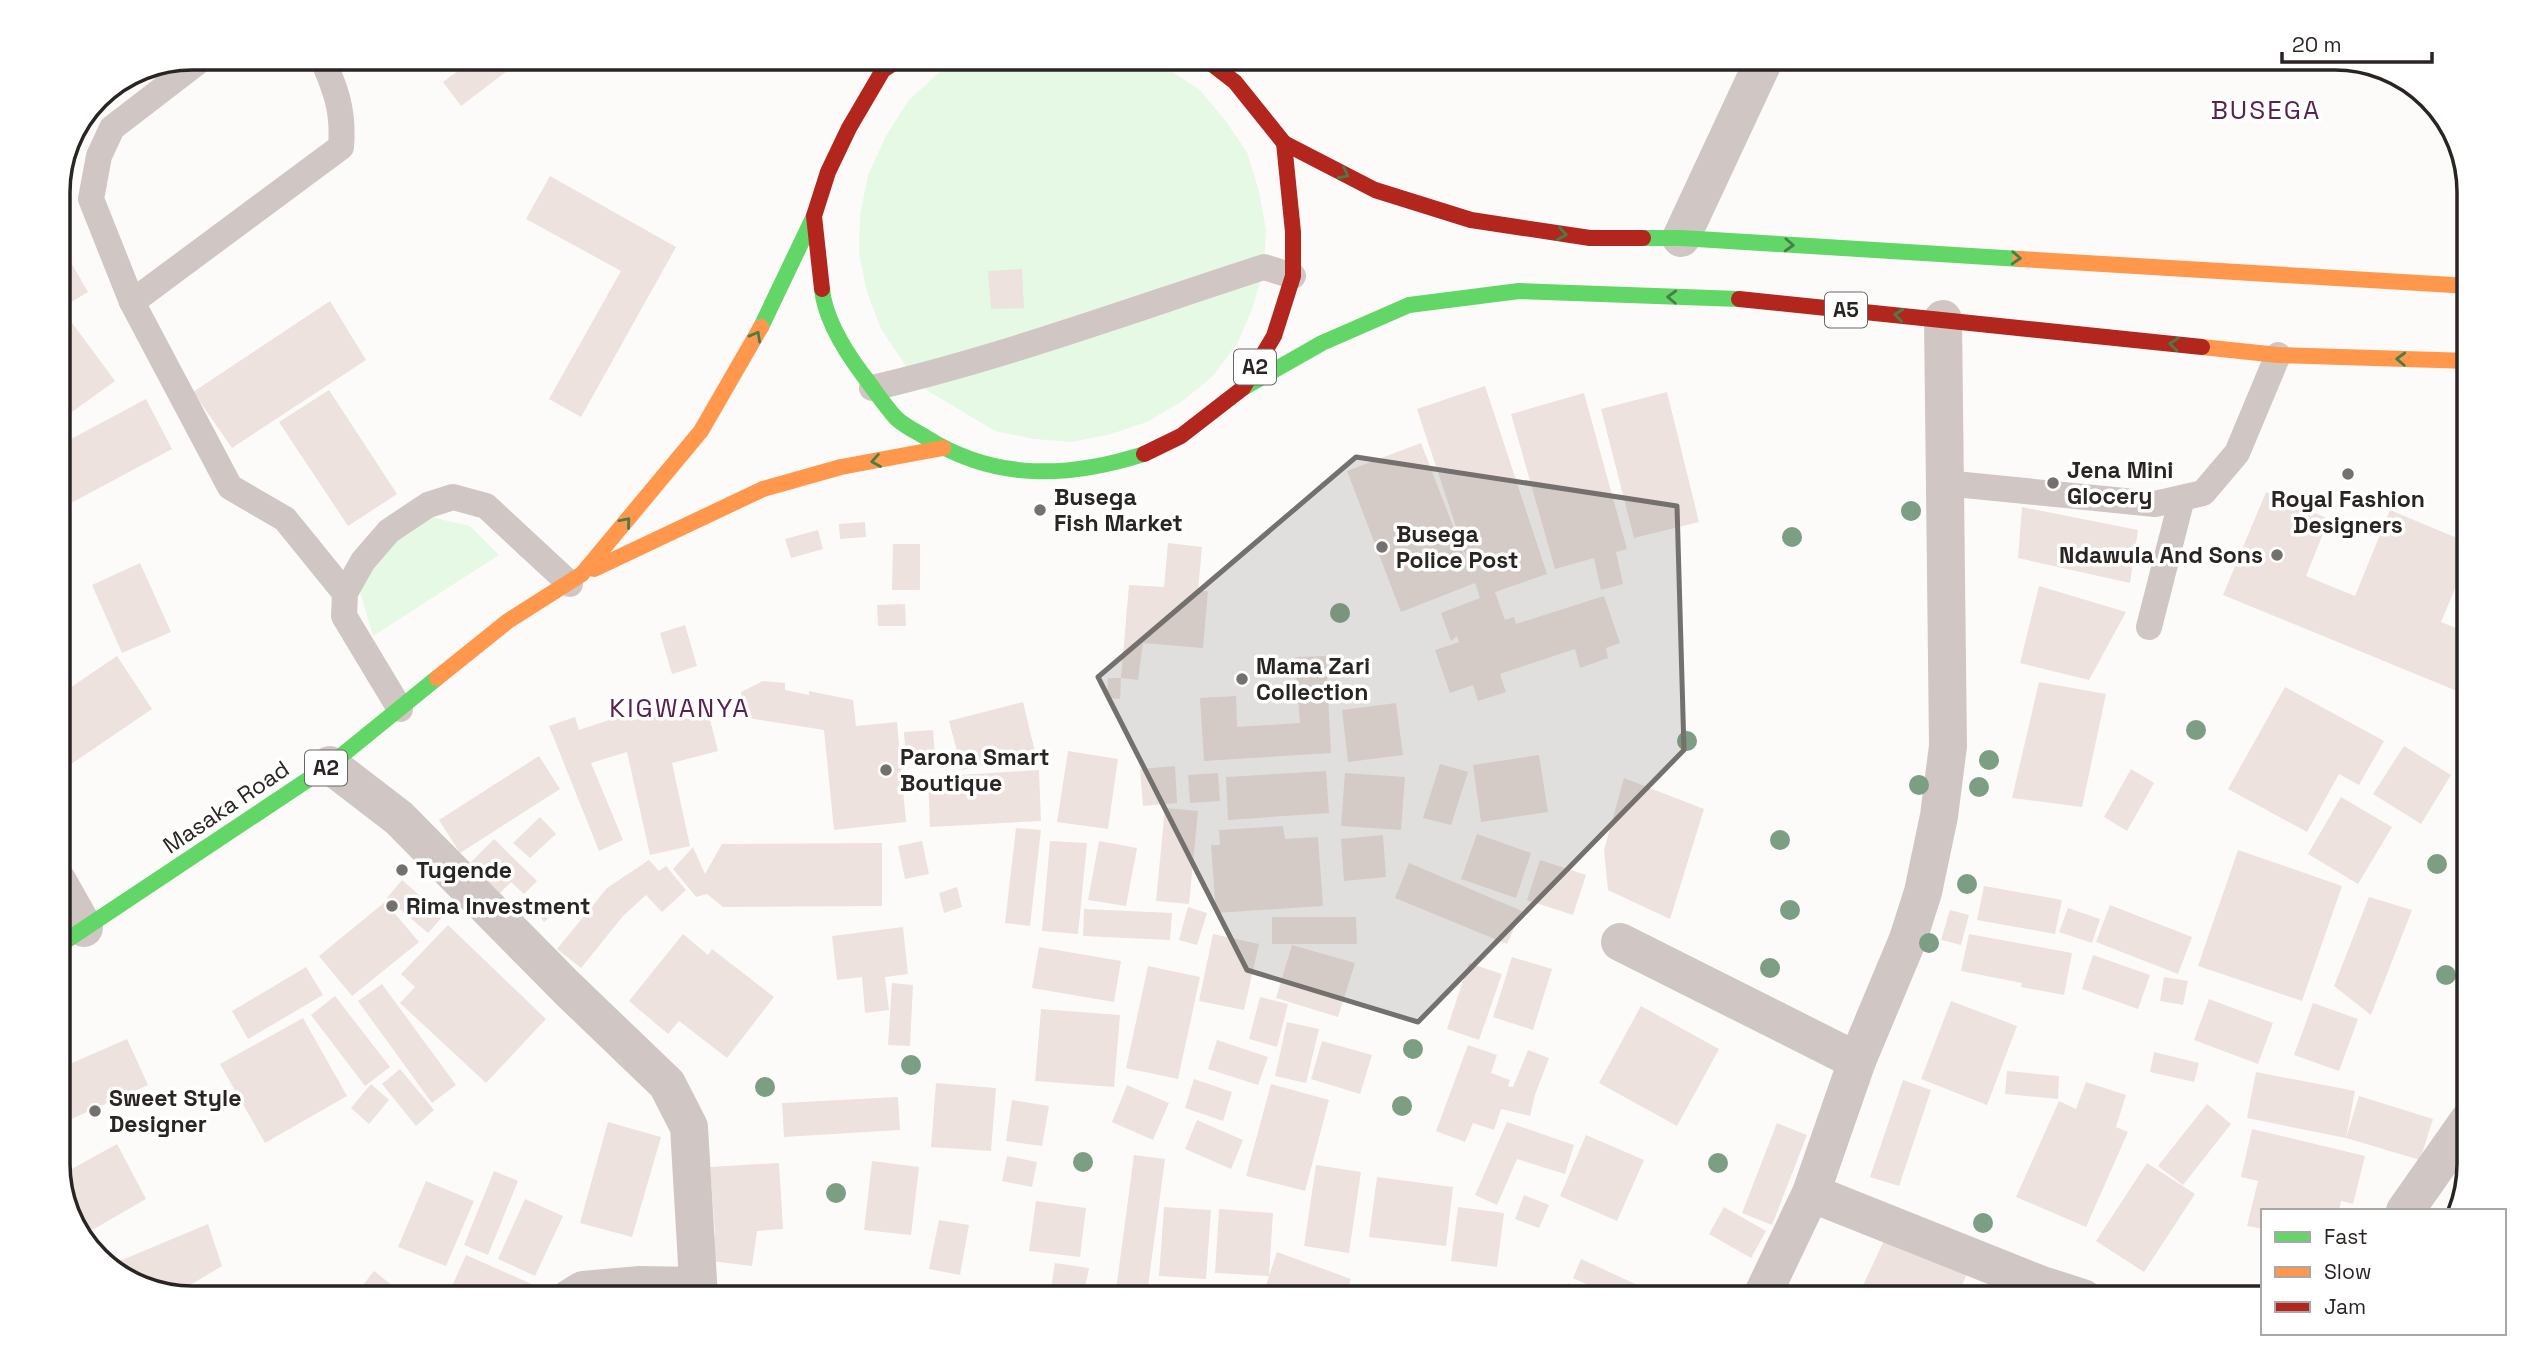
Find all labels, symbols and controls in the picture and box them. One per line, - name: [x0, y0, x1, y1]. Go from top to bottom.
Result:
- scale bar: [2282, 21, 2432, 65]
- text: 20 m: [2292, 31, 2342, 58]
- district label: BUSEGA: [2211, 93, 2321, 127]
- one-way arrow: [1337, 166, 1349, 180]
- one-way arrow: [1556, 226, 1568, 241]
- one-way arrow: [1784, 237, 1795, 252]
- one-way arrow: [2011, 251, 2022, 266]
- one-way arrow: [1667, 289, 1678, 304]
- road number: A5: [1825, 292, 1867, 328]
- one-way arrow: [1893, 308, 1904, 323]
- one-way arrow: [748, 331, 761, 344]
- one-way arrow: [2168, 336, 2180, 351]
- road number: A2: [1234, 350, 1276, 384]
- one-way arrow: [2395, 351, 2406, 366]
- one-way arrow: [870, 452, 882, 467]
- place label: Jena Mini Glocery: [2067, 455, 2173, 511]
- marker: Royal Fashion Designers: [2340, 466, 2356, 482]
- marker: Jena Mini Glocery: [2045, 475, 2061, 491]
- place label: Busega Fish Market: [1054, 482, 1183, 538]
- place label: Royal Fashion Designers: [2271, 484, 2425, 540]
- marker: Busega Fish Market: [1032, 502, 1048, 518]
- one-way arrow: [617, 517, 630, 529]
- place label: Busega Police Post: [1396, 519, 1519, 575]
- marker: Busega Police Post: [1374, 539, 1390, 555]
- place label: Ndawula And Sons: [2059, 540, 2263, 570]
- marker: Ndawula And Sons: [2269, 547, 2285, 563]
- place label: Mama Zari Collection: [1256, 651, 1370, 707]
- marker: Mama Zari Collection: [1234, 671, 1250, 687]
- district label: KIGWANYA: [609, 691, 751, 725]
- place label: Parona Smart Boutique: [900, 742, 1050, 798]
- road number: A2: [305, 750, 347, 786]
- street label: Masaka Road: [157, 754, 295, 860]
- marker: Parona Smart Boutique: [878, 762, 894, 778]
- place label: Tugende: [416, 855, 512, 885]
- marker: Tugende: [394, 862, 410, 878]
- place label: Rima Investment: [406, 891, 590, 921]
- marker: Rima Investment: [384, 898, 400, 914]
- place label: Sweet Style Designer: [109, 1083, 241, 1139]
- marker: Sweet Style Designer: [87, 1103, 103, 1119]
- legend: [2261, 1209, 2506, 1335]
- text: Fast: [2324, 1223, 2368, 1250]
- text: Slow: [2324, 1258, 2372, 1285]
- text: Jam: [2324, 1293, 2366, 1320]

